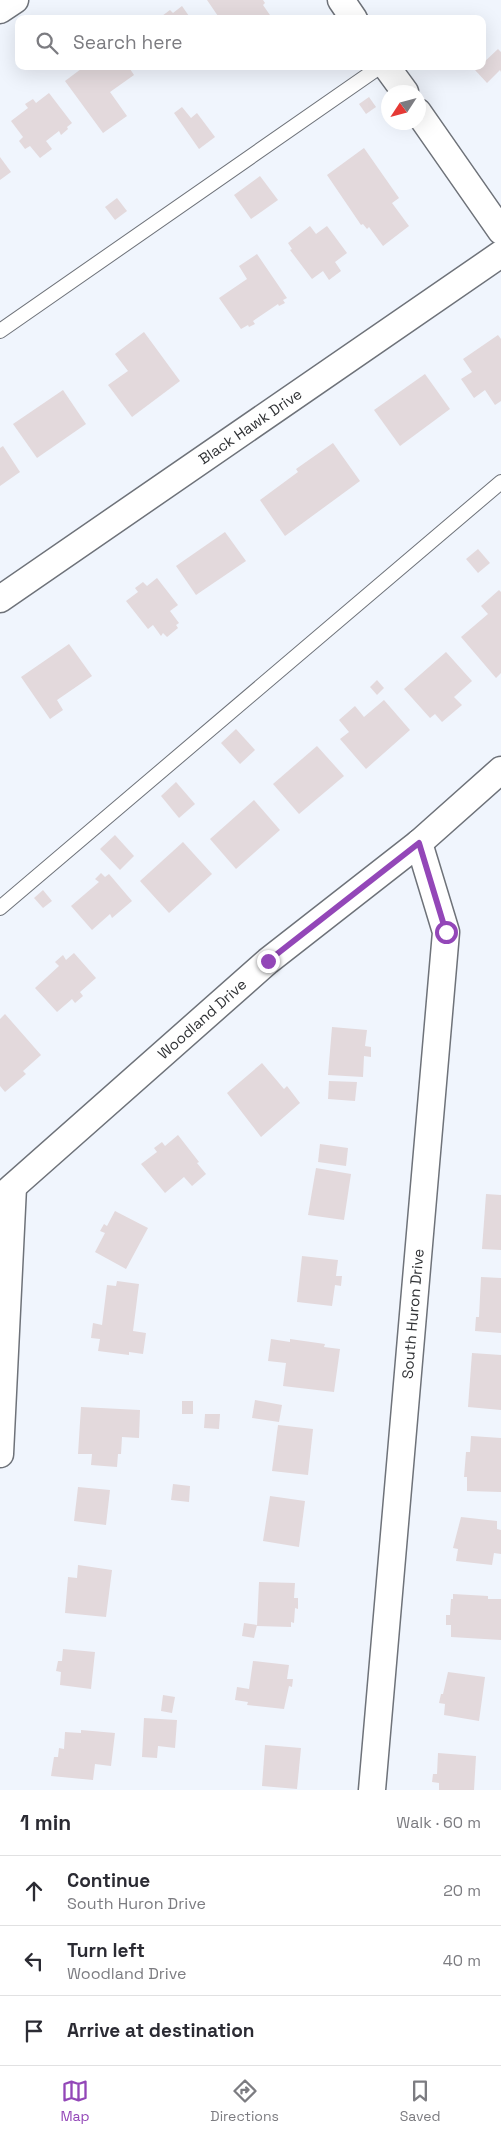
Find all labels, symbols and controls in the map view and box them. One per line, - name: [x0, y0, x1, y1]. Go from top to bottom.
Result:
- search box: [15, 15, 486, 70]
- icon: search: [33, 29, 61, 57]
- text: Search here: [73, 30, 183, 55]
- north arrow: [381, 85, 426, 130]
- street label: Black Hawk Drive: [195, 384, 305, 468]
- route start: [435, 921, 458, 944]
- route end: [257, 950, 280, 973]
- street label: Woodland Drive: [154, 974, 250, 1063]
- street label: South Huron Drive: [398, 1248, 428, 1379]
- text: 1 min: [20, 1809, 71, 1836]
- text: Walk · 60 m: [396, 1812, 481, 1833]
- text: Continue: [67, 1868, 150, 1893]
- icon: ahead: [20, 1877, 48, 1905]
- text: 20 m: [443, 1880, 481, 1901]
- text: South Huron Drive: [67, 1893, 206, 1914]
- text: Turn left: [67, 1938, 145, 1963]
- icon: left: [20, 1947, 48, 1975]
- text: 40 m: [443, 1950, 481, 1971]
- text: Woodland Drive: [67, 1963, 187, 1984]
- icon: arrive: [20, 2017, 48, 2045]
- text: Arrive at destination: [67, 2018, 255, 2043]
- tab: Map: [60, 2077, 90, 2125]
- tab: Directions: [210, 2077, 279, 2125]
- tab: Saved: [400, 2077, 441, 2125]

